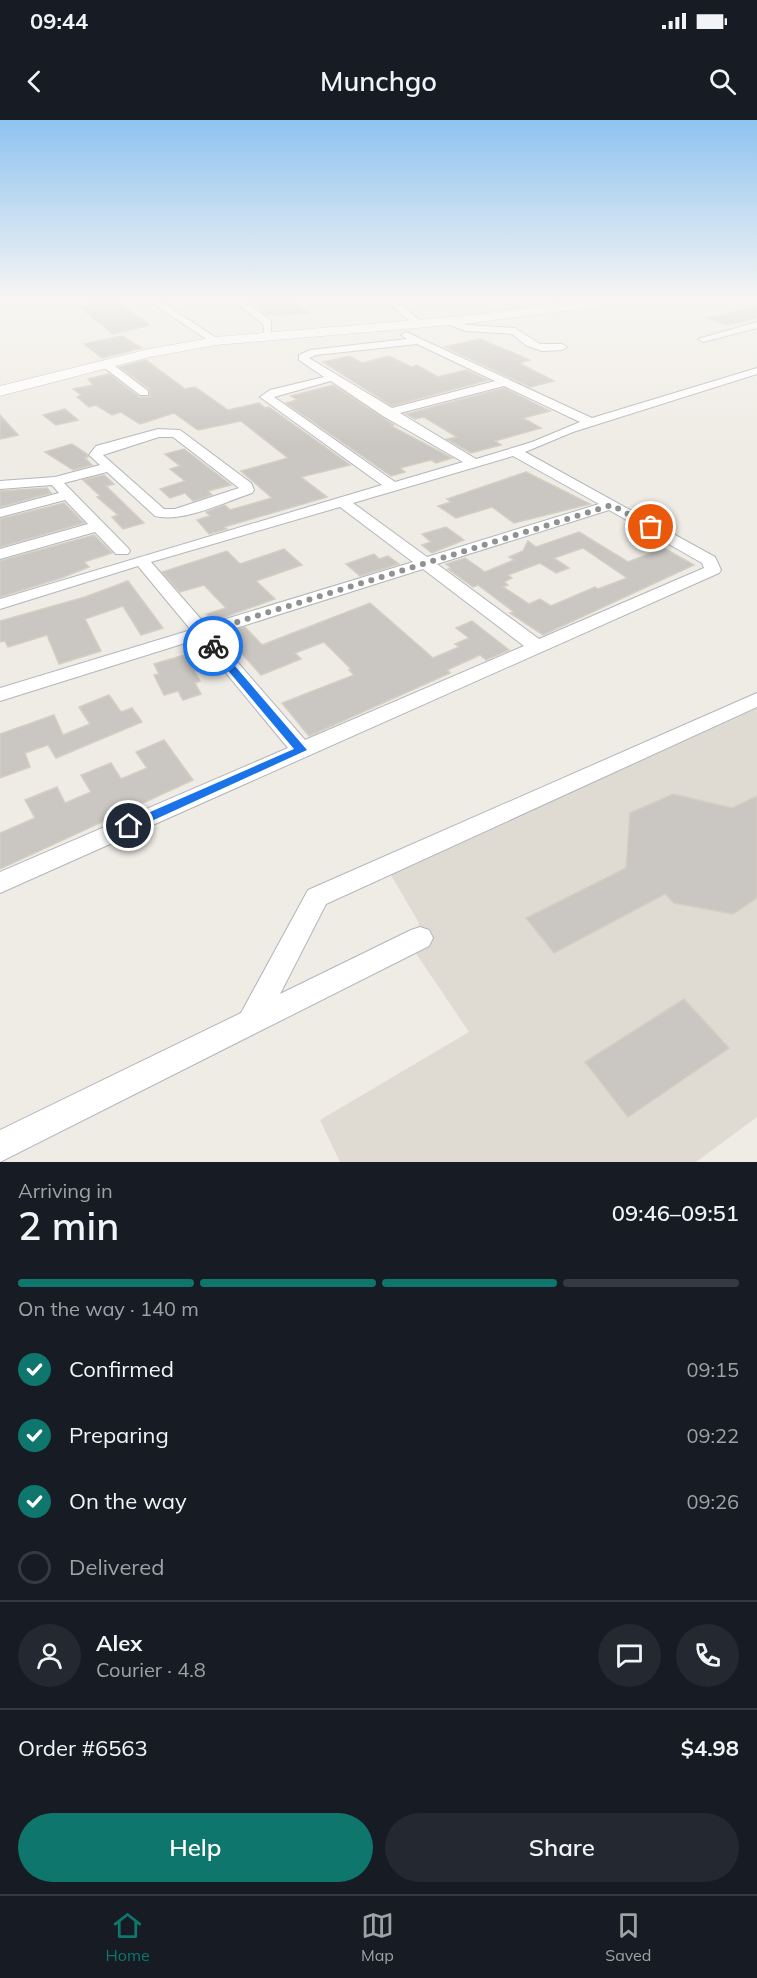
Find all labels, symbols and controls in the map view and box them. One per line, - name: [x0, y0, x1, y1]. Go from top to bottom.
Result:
- text: 09:44: [30, 7, 88, 35]
- text: Munchgo: [320, 64, 437, 98]
- icon: back: [18, 65, 51, 98]
- icon: search: [706, 65, 739, 98]
- pin: [625, 501, 676, 552]
- icon: bag: [634, 510, 667, 543]
- courier: [183, 616, 243, 676]
- icon: bike: [197, 630, 230, 663]
- pin: [103, 800, 154, 851]
- icon: home: [112, 809, 145, 842]
- text: Arriving in: [18, 1178, 113, 1203]
- text: 09:46–09:51: [612, 1199, 739, 1227]
- text: 2 min: [18, 1201, 119, 1250]
- text: On the way · 140 m: [18, 1296, 199, 1321]
- icon: check: [18, 1353, 51, 1386]
- text: Confirmed: [69, 1355, 174, 1383]
- text: 09:15: [686, 1357, 739, 1382]
- icon: check: [18, 1419, 51, 1452]
- text: Preparing: [69, 1421, 169, 1449]
- text: 09:22: [686, 1423, 739, 1448]
- icon: check: [18, 1485, 51, 1518]
- text: On the way: [69, 1487, 187, 1515]
- text: 09:26: [686, 1489, 739, 1514]
- text: Delivered: [69, 1553, 164, 1581]
- button: person: [18, 1624, 81, 1687]
- button: chat: [598, 1624, 661, 1687]
- button: phone: [676, 1624, 739, 1687]
- text: Alex: [96, 1629, 142, 1657]
- text: Courier · 4.8: [96, 1657, 206, 1682]
- text: Order #6563: [18, 1734, 148, 1762]
- text: $4.98: [681, 1734, 739, 1762]
- button: Help: [18, 1813, 373, 1882]
- button: Share: [385, 1813, 739, 1882]
- tab: Home: [106, 1909, 150, 1965]
- tab: Map: [361, 1909, 394, 1965]
- tab: Saved: [605, 1909, 651, 1965]

